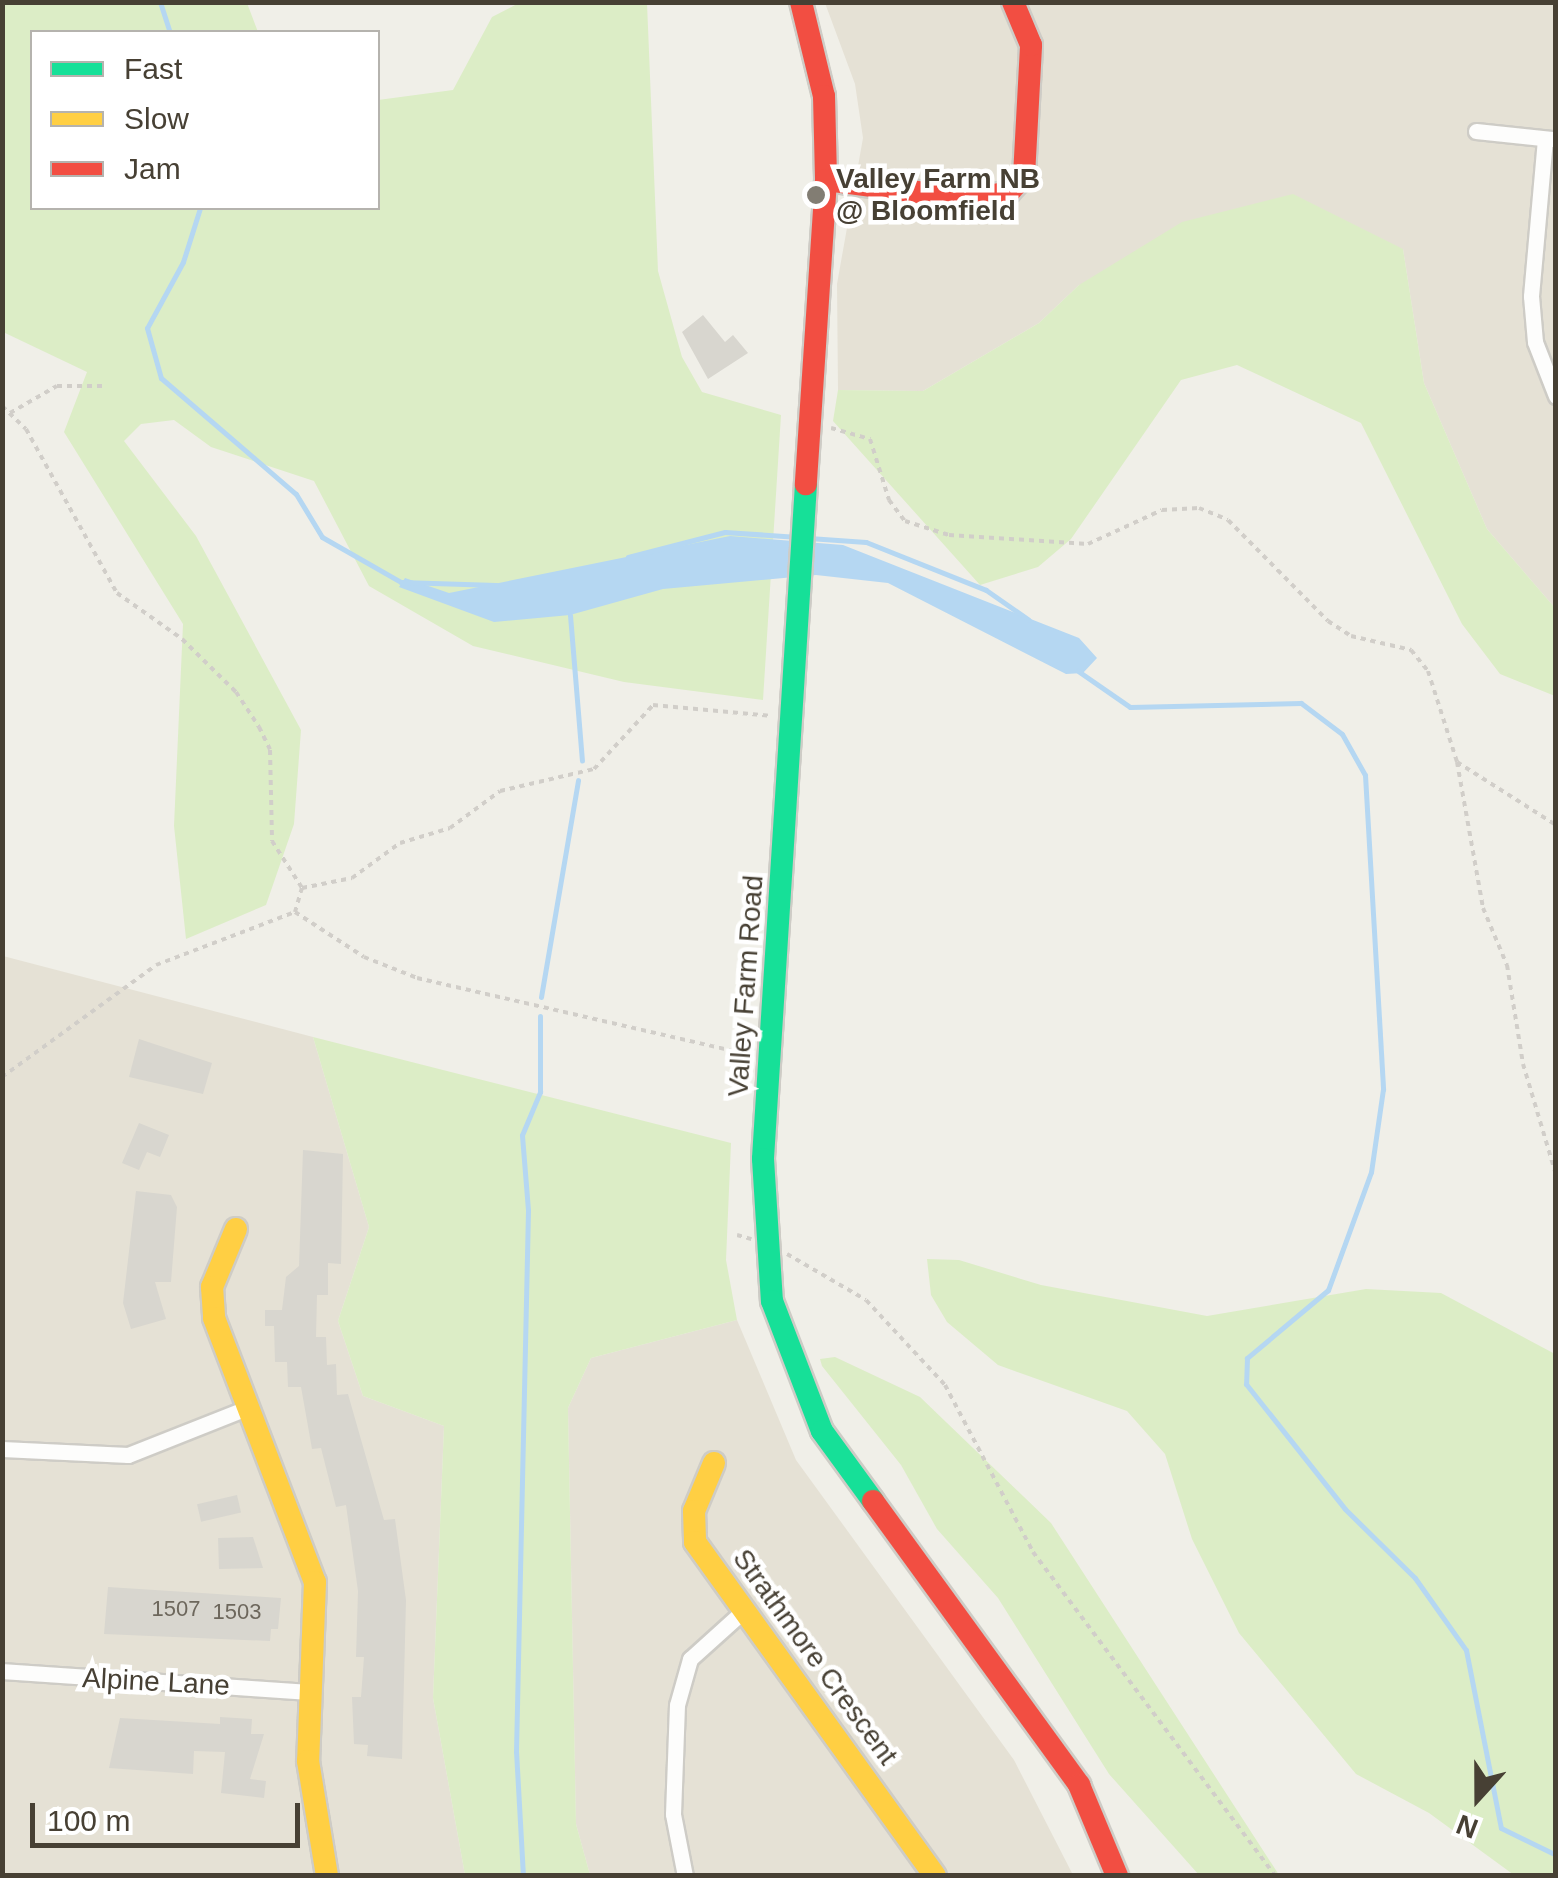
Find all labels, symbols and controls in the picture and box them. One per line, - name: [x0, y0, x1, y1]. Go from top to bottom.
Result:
- legend: [30, 30, 380, 210]
- text: Fast: [124, 52, 182, 85]
- text: Slow: [124, 102, 189, 135]
- text: Jam: [124, 152, 181, 185]
- place label: Valley Farm NB @ Bloomfield: [836, 162, 1040, 228]
- marker: Valley Farm NB @ Bloomfield: [805, 184, 827, 206]
- street label: Valley Farm Road: [721, 874, 771, 1098]
- street label: Strathmore Crescent: [725, 1543, 905, 1771]
- house number: 1507: [152, 1596, 200, 1622]
- house number: 1503: [213, 1599, 261, 1625]
- street label: Alpine Lane: [81, 1661, 231, 1703]
- north arrow: [1428, 1748, 1528, 1848]
- scale bar: [35, 1783, 305, 1845]
- text: 100 m: [47, 1804, 130, 1837]
- text: N: [1452, 1808, 1482, 1845]

